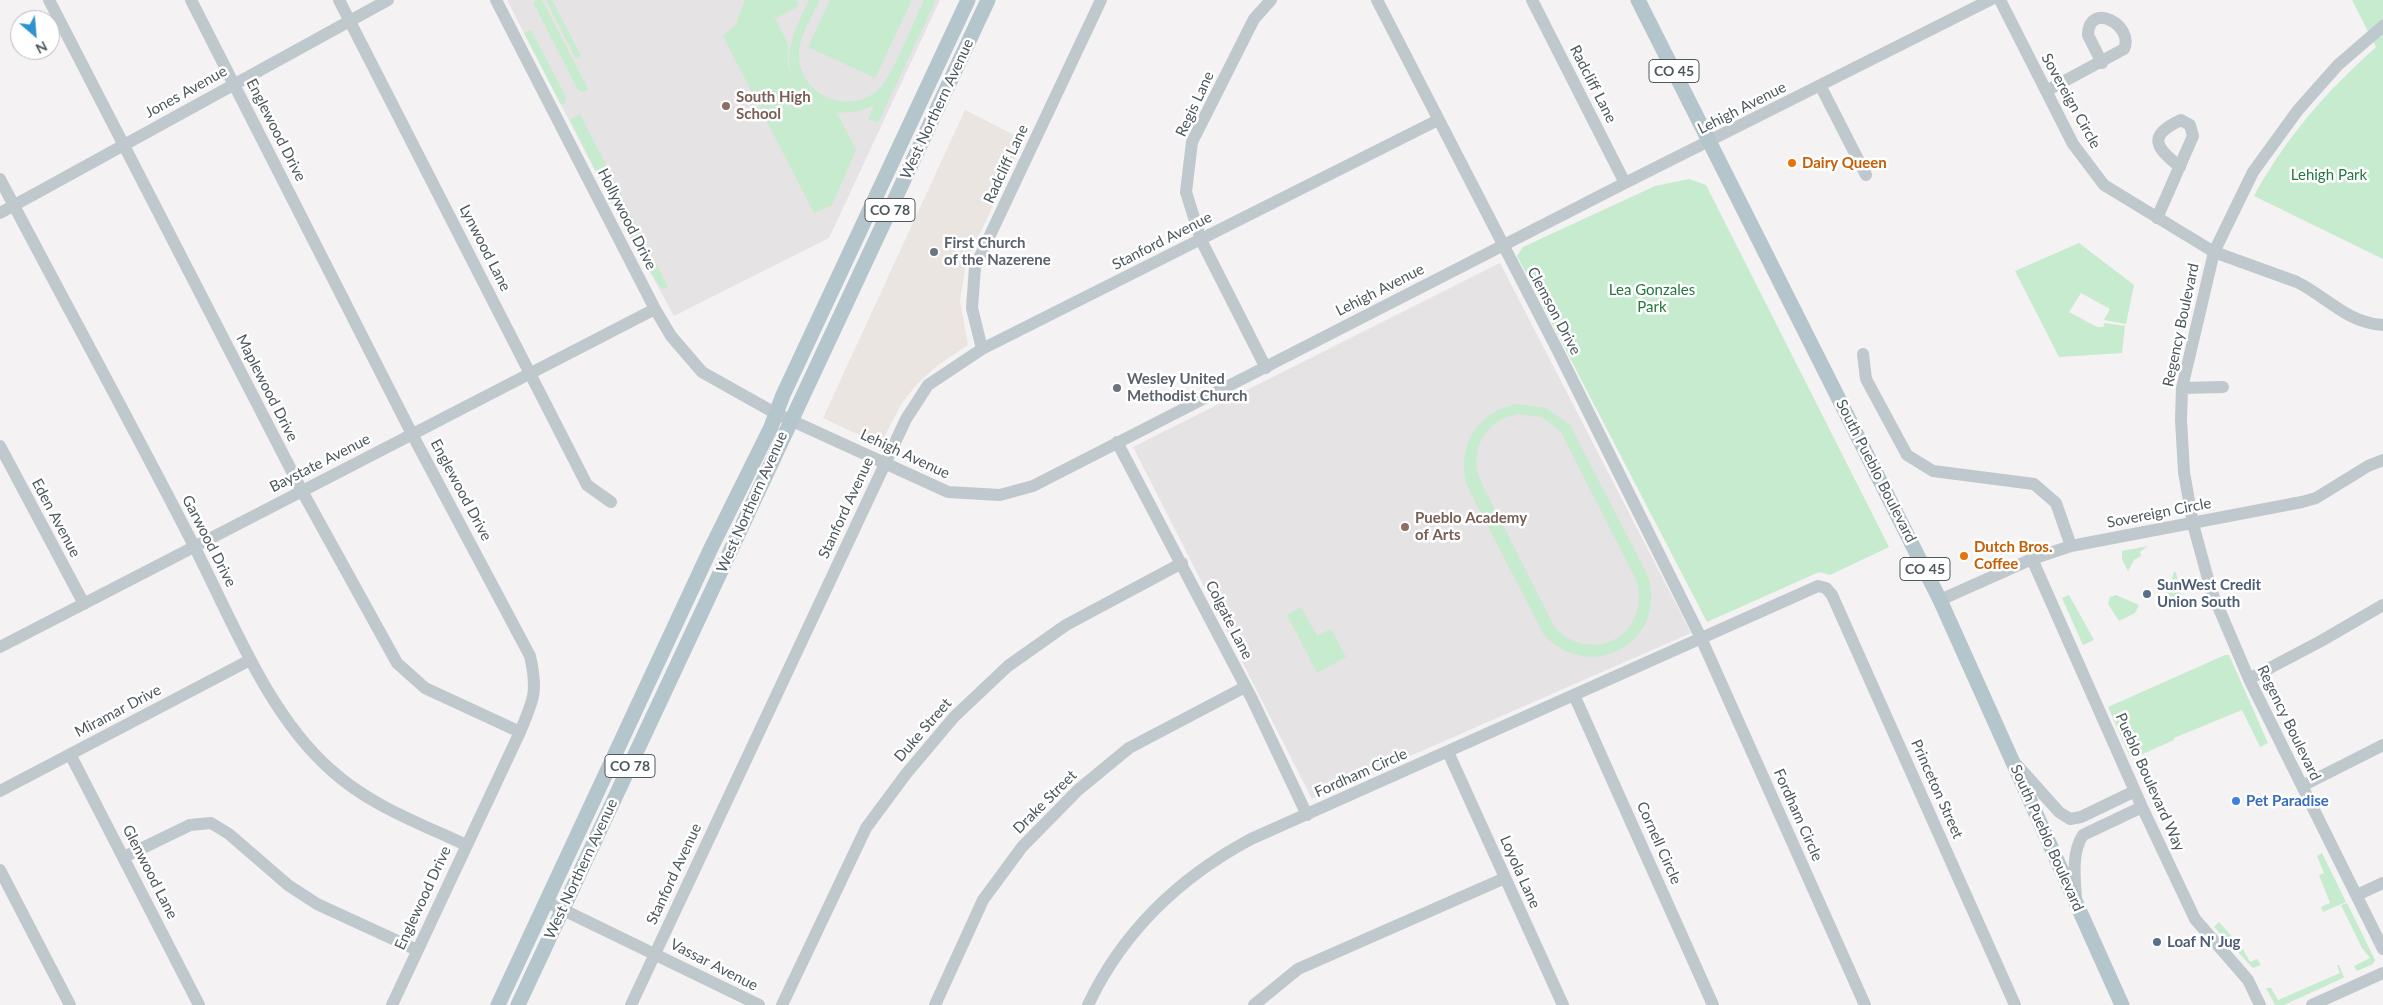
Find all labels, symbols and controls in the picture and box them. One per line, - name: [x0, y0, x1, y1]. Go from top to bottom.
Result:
- north arrow: [10, 10, 60, 60]
- street label: West Northern Avenue: [897, 36, 977, 182]
- text: N: [33, 38, 50, 58]
- street label: Radcliff Lane: [1566, 42, 1620, 126]
- street label: Sovereign Circle: [2037, 50, 2105, 152]
- road number: CO 45: [1649, 59, 1699, 82]
- street label: Jones Avenue: [142, 62, 230, 122]
- street label: Regis Lane: [1172, 68, 1218, 140]
- street label: Englewood Drive: [242, 76, 310, 184]
- street label: Lehigh Avenue: [1695, 78, 1789, 138]
- place label: South High School: [736, 88, 811, 123]
- marker: South High School: [720, 100, 732, 112]
- street label: Radcliff Lane: [980, 122, 1032, 206]
- place label: Dairy Queen: [1802, 154, 1887, 172]
- marker: Dairy Queen: [1786, 157, 1798, 169]
- street label: Hollywood Drive: [594, 165, 660, 273]
- park label: Lehigh Park: [2291, 166, 2367, 184]
- road number: CO 78: [865, 198, 915, 222]
- street label: Lynwood Lane: [455, 202, 515, 294]
- street label: Stanford Avenue: [1109, 208, 1215, 274]
- place label: First Church of the Nazerene: [944, 234, 1051, 269]
- marker: First Church of the Nazerene: [928, 246, 940, 258]
- street label: Lehigh Avenue: [1333, 260, 1427, 320]
- street label: Regency Boulevard: [2159, 262, 2203, 388]
- street label: Clemson Drive: [1523, 264, 1585, 358]
- park label: Lea Gonzales Park: [1609, 281, 1695, 316]
- street label: Maplewood Drive: [232, 332, 302, 444]
- place label: Wesley United Methodist Church: [1127, 370, 1248, 405]
- marker: Wesley United Methodist Church: [1111, 382, 1123, 394]
- street label: South Pueblo Boulevard: [1832, 396, 1920, 546]
- street label: Lehigh Avenue: [857, 425, 953, 483]
- street label: West Northern Avenue: [713, 429, 791, 575]
- street label: Baystate Avenue: [267, 430, 373, 496]
- street label: Englewood Drive: [427, 436, 495, 544]
- street label: Stanford Avenue: [815, 455, 877, 561]
- street label: Eden Avenue: [28, 476, 84, 560]
- street label: Garwood Drive: [178, 492, 240, 590]
- street label: Sovereign Circle: [2105, 494, 2213, 532]
- place label: Pueblo Academy of Arts: [1415, 509, 1527, 544]
- marker: Pueblo Academy of Arts: [1399, 521, 1411, 533]
- place label: Dutch Bros. Coffee: [1974, 538, 2053, 573]
- marker: Dutch Bros. Coffee: [1958, 550, 1970, 562]
- road number: CO 45: [1900, 558, 1950, 580]
- place label: SunWest Credit Union South: [2157, 576, 2261, 611]
- street label: Colgate Lane: [1202, 578, 1256, 662]
- marker: SunWest Credit Union South: [2141, 588, 2153, 600]
- street label: Regency Boulevard: [2253, 662, 2325, 784]
- street label: Miramar Drive: [72, 681, 164, 741]
- street label: Duke Street: [891, 695, 955, 765]
- street label: Pueblo Boulevard Way: [2111, 710, 2189, 854]
- street label: Princeton Street: [1907, 737, 1967, 841]
- street label: Fordham Circle: [1312, 745, 1410, 801]
- road number: CO 78: [605, 754, 655, 778]
- street label: South Pueblo Boulevard: [2007, 762, 2087, 914]
- street label: Drake Street: [1009, 766, 1081, 838]
- street label: Fordham Circle: [1770, 766, 1826, 864]
- place label: Pet Paradise: [2246, 792, 2329, 810]
- marker: Pet Paradise: [2230, 795, 2242, 807]
- street label: West Northern Avenue: [541, 796, 621, 942]
- street label: Cornell Circle: [1633, 799, 1685, 887]
- street label: Stanford Avenue: [643, 821, 705, 927]
- street label: Glenwood Lane: [119, 822, 181, 922]
- street label: Loyola Lane: [1496, 833, 1544, 911]
- street label: Englewood Drive: [391, 843, 455, 953]
- place label: Loaf N' Jug: [2167, 933, 2241, 951]
- street label: Vassar Avenue: [667, 935, 761, 995]
- marker: Loaf N' Jug: [2151, 936, 2163, 948]

